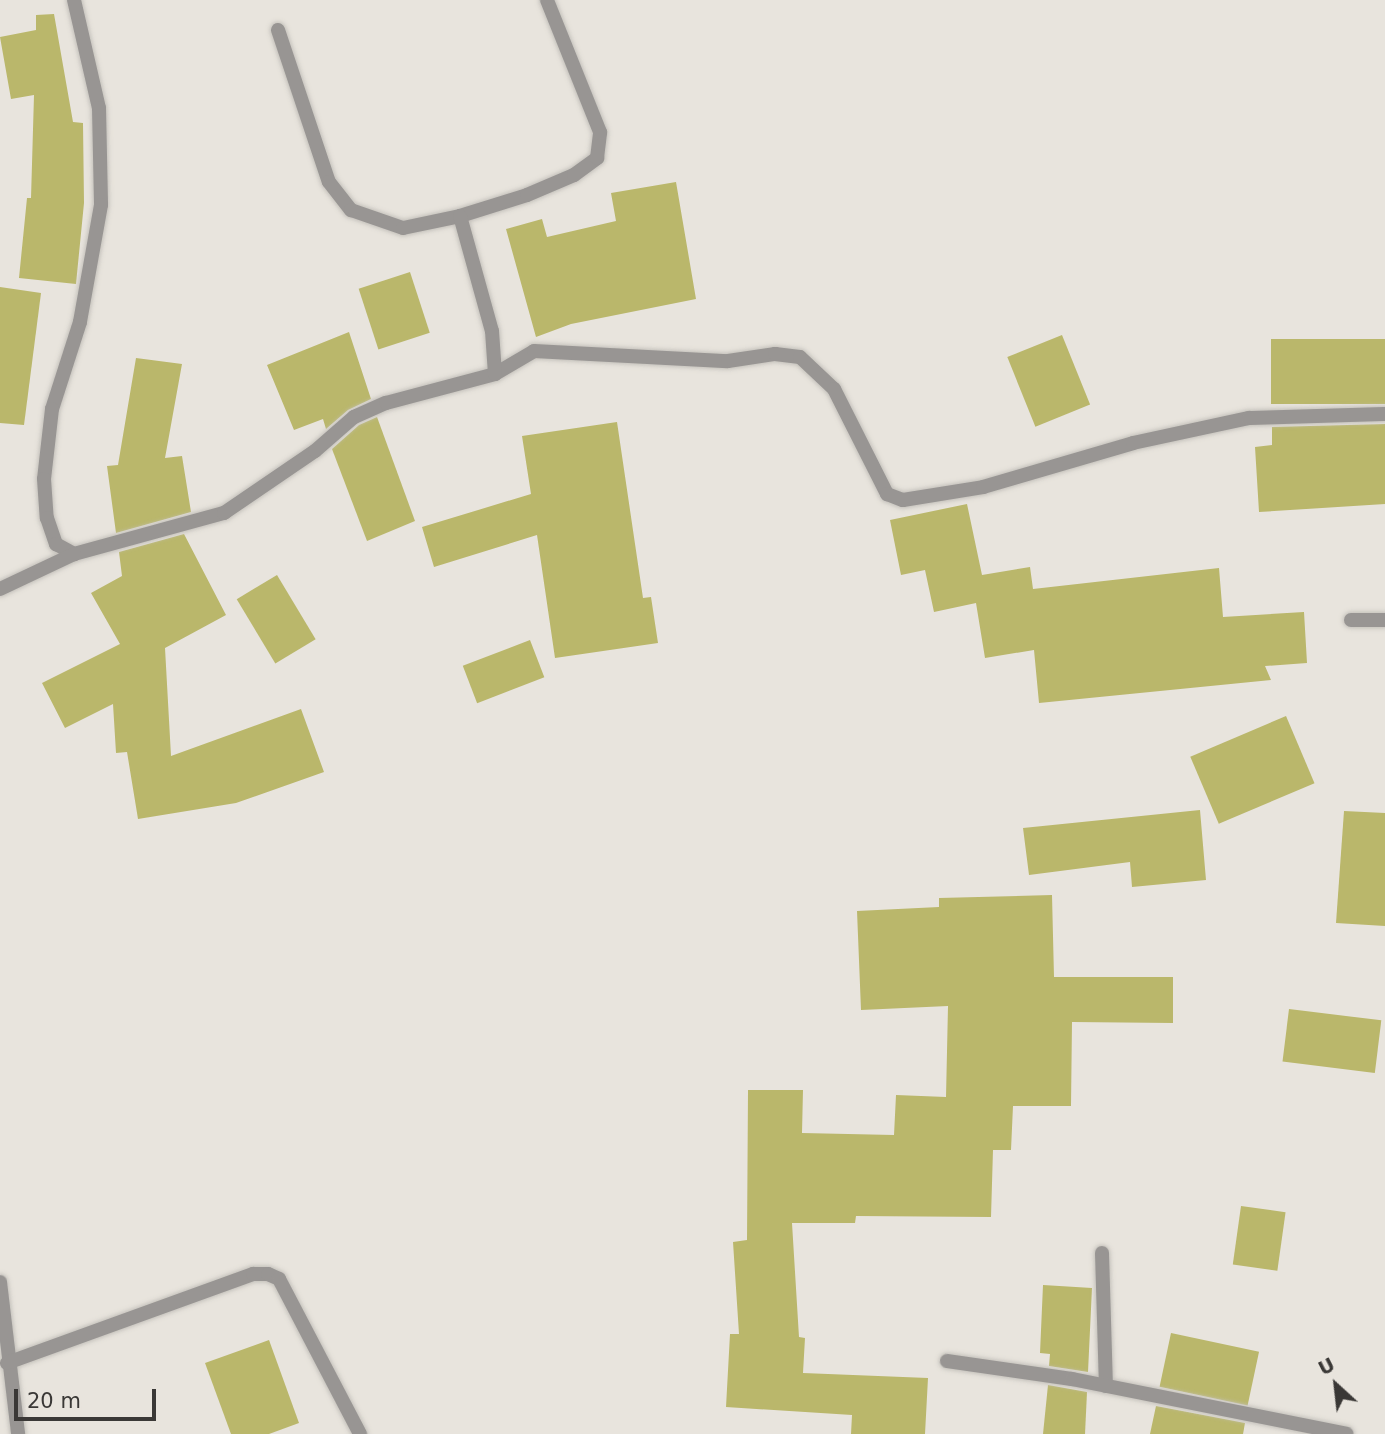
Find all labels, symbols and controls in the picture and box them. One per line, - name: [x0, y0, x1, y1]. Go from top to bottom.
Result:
- north arrow: [1301, 1350, 1371, 1420]
- text: U: [1315, 1353, 1338, 1380]
- scale bar: [18, 1374, 159, 1418]
- text: 20 m: [27, 1389, 81, 1413]

